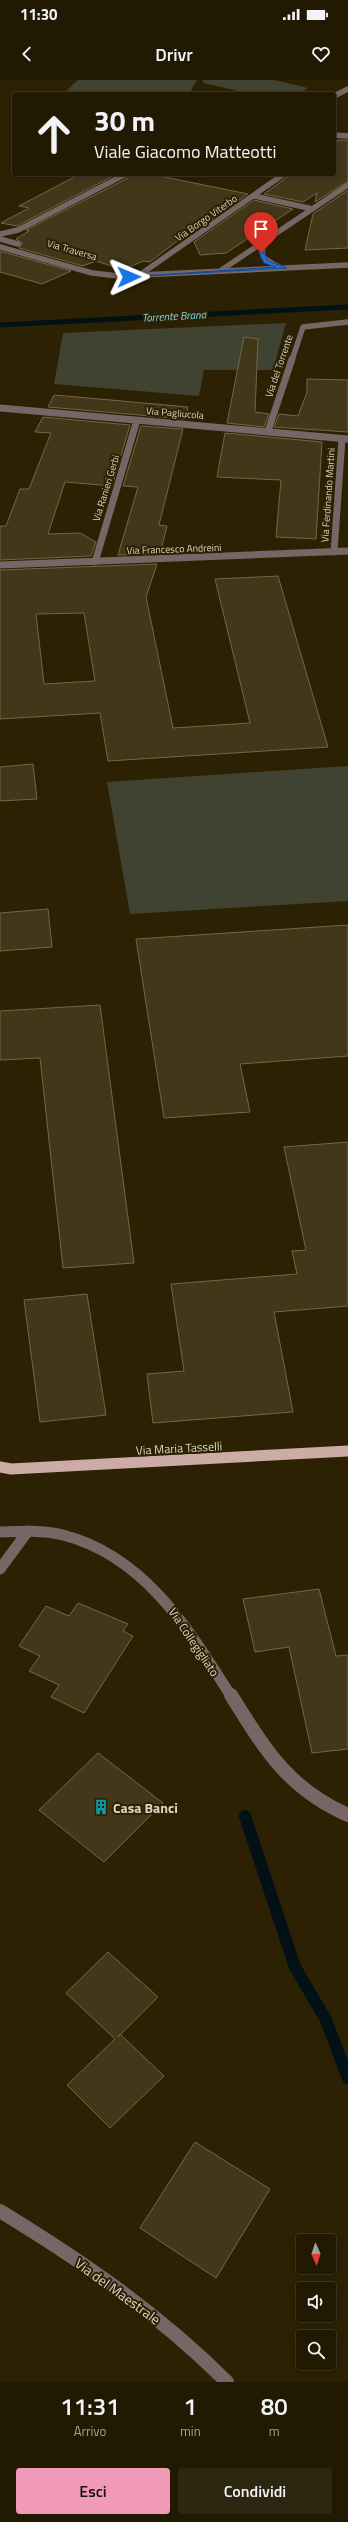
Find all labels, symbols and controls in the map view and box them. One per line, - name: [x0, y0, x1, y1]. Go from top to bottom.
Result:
- text: 11:30: [20, 3, 57, 26]
- text: Drivr: [155, 41, 193, 68]
- icon: back: [16, 43, 38, 65]
- icon: heart: [310, 43, 332, 65]
- text: 30 m: [94, 99, 155, 142]
- icon: ahead: [28, 108, 80, 160]
- text: Viale Giacomo Matteotti: [94, 138, 276, 165]
- street label: Via Borgo Viterbo: [172, 191, 240, 245]
- pin: [244, 212, 278, 253]
- icon: arrive: [250, 218, 272, 240]
- street label: Via Traversa: [45, 236, 99, 264]
- position arrow: [108, 256, 150, 298]
- water label: Torrente Brana: [142, 306, 207, 326]
- street label: Via del Torrente: [261, 333, 297, 399]
- street label: Via Pagliucola: [145, 403, 205, 423]
- street label: Via Ferdinando Martini: [317, 447, 339, 543]
- street label: Via Ranieri Gerbi: [89, 453, 123, 523]
- street label: Via Francesco Andreini: [126, 540, 222, 558]
- street label: Via Maria Tasselli: [135, 1436, 223, 1460]
- street label: Via Collegigliato: [164, 1604, 224, 1680]
- place label: Casa Banci: [113, 1797, 178, 1818]
- building icon: Casa Banci: [92, 1798, 110, 1816]
- north arrow: [296, 2234, 336, 2274]
- map controls: [296, 2234, 336, 2370]
- street label: Via del Maestrale: [71, 2253, 165, 2329]
- button: sound: [296, 2282, 336, 2322]
- button: search: [296, 2330, 336, 2370]
- text: 11:31: [60, 2388, 120, 2424]
- text: 1: [184, 2388, 197, 2424]
- text: 80: [261, 2388, 288, 2424]
- text: Arrivo: [74, 2421, 106, 2441]
- text: min: [180, 2421, 201, 2441]
- text: m: [269, 2421, 280, 2441]
- button: Esci: [16, 2468, 170, 2514]
- button: Condividi: [178, 2468, 332, 2514]

